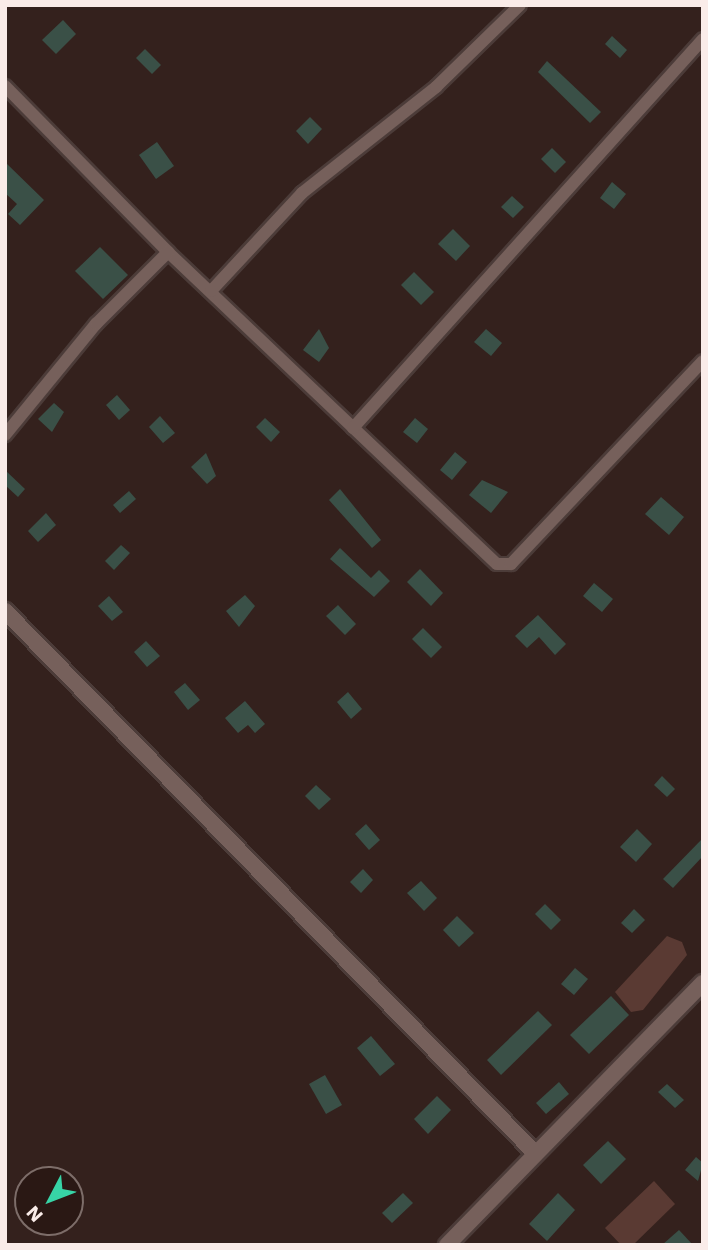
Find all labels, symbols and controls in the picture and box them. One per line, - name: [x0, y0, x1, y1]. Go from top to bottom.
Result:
- north arrow: [14, 1166, 84, 1236]
- text: N: [21, 1201, 48, 1227]

